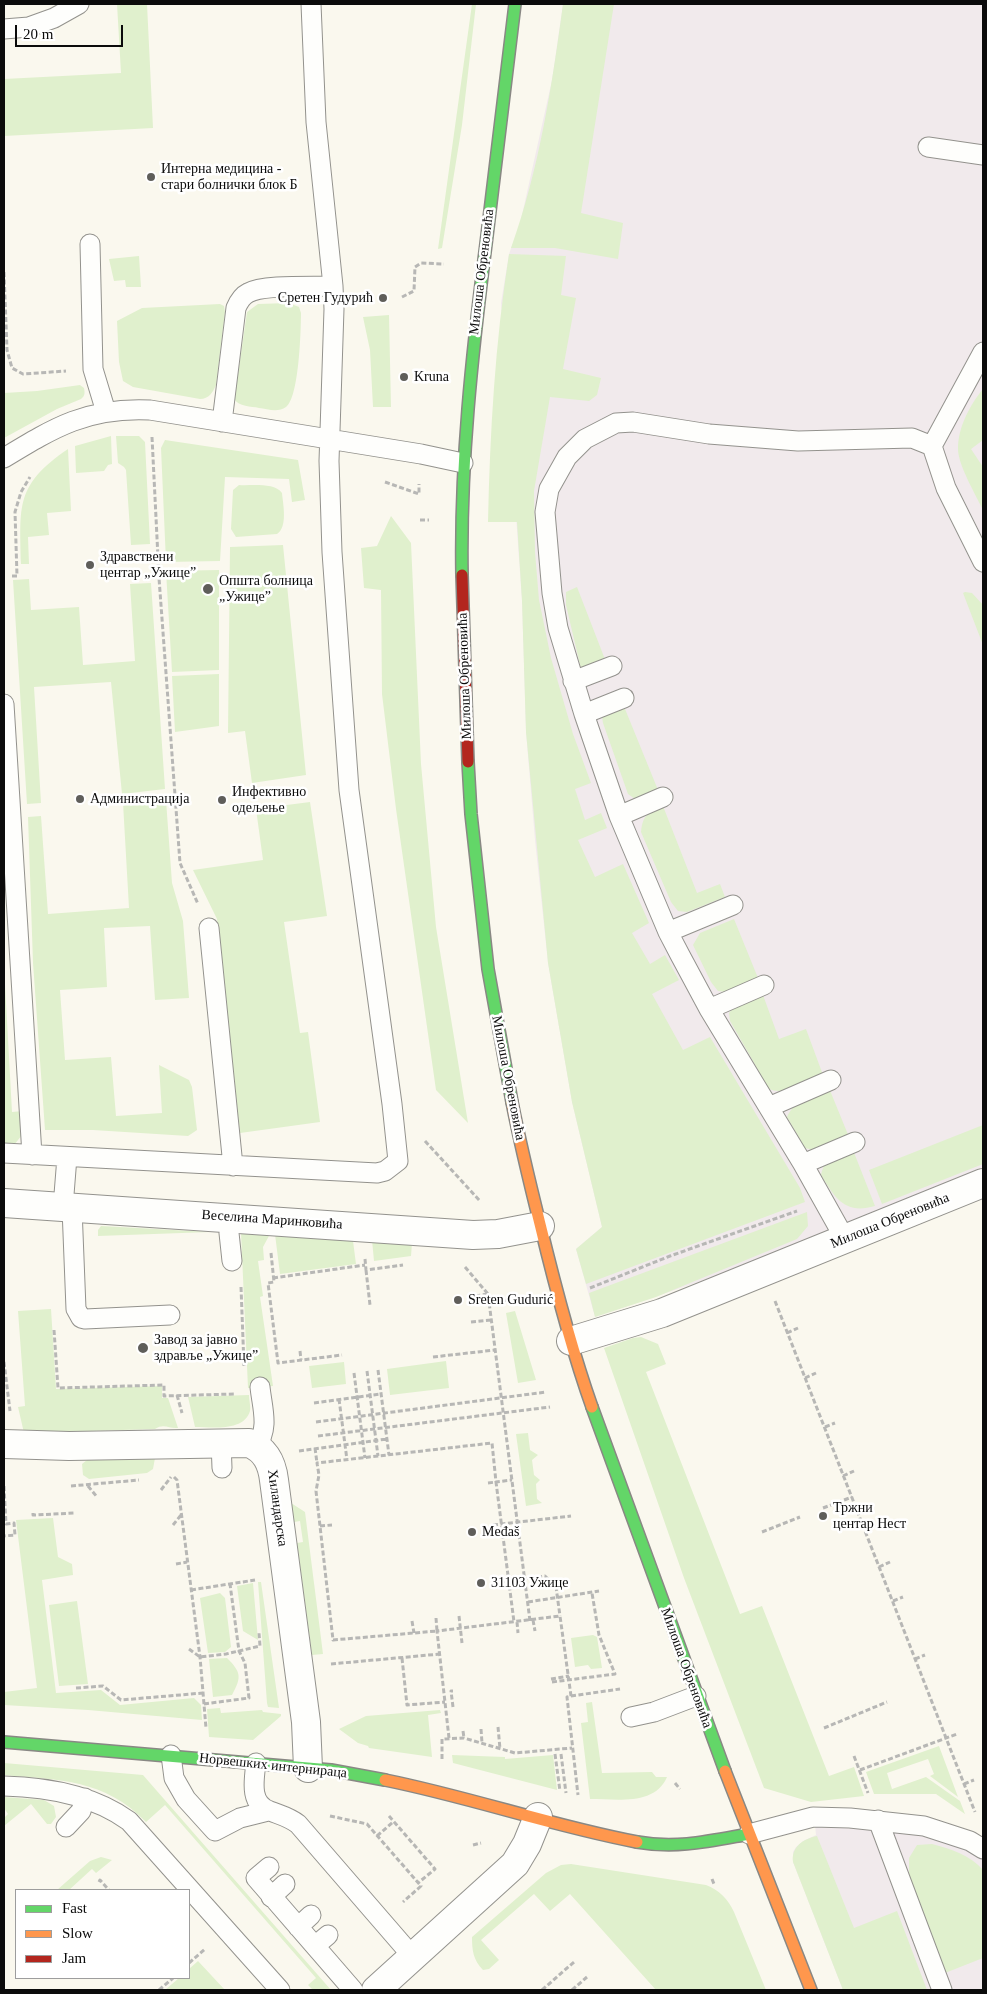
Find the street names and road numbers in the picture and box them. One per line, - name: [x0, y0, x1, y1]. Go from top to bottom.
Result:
- street label: Милоша Обреновића: [466, 208, 498, 336]
- street label: Милоша Обреновића: [454, 612, 476, 740]
- street label: Милоша Обреновића: [488, 1014, 528, 1142]
- street label: Милоша Обреновића: [828, 1189, 952, 1253]
- street label: Веселина Маринковића: [201, 1207, 343, 1233]
- street label: Хиландарска: [263, 1468, 291, 1548]
- street label: Милоша Обреновића: [656, 1606, 716, 1730]
- street label: Норвешких интернираца: [198, 1750, 348, 1782]

